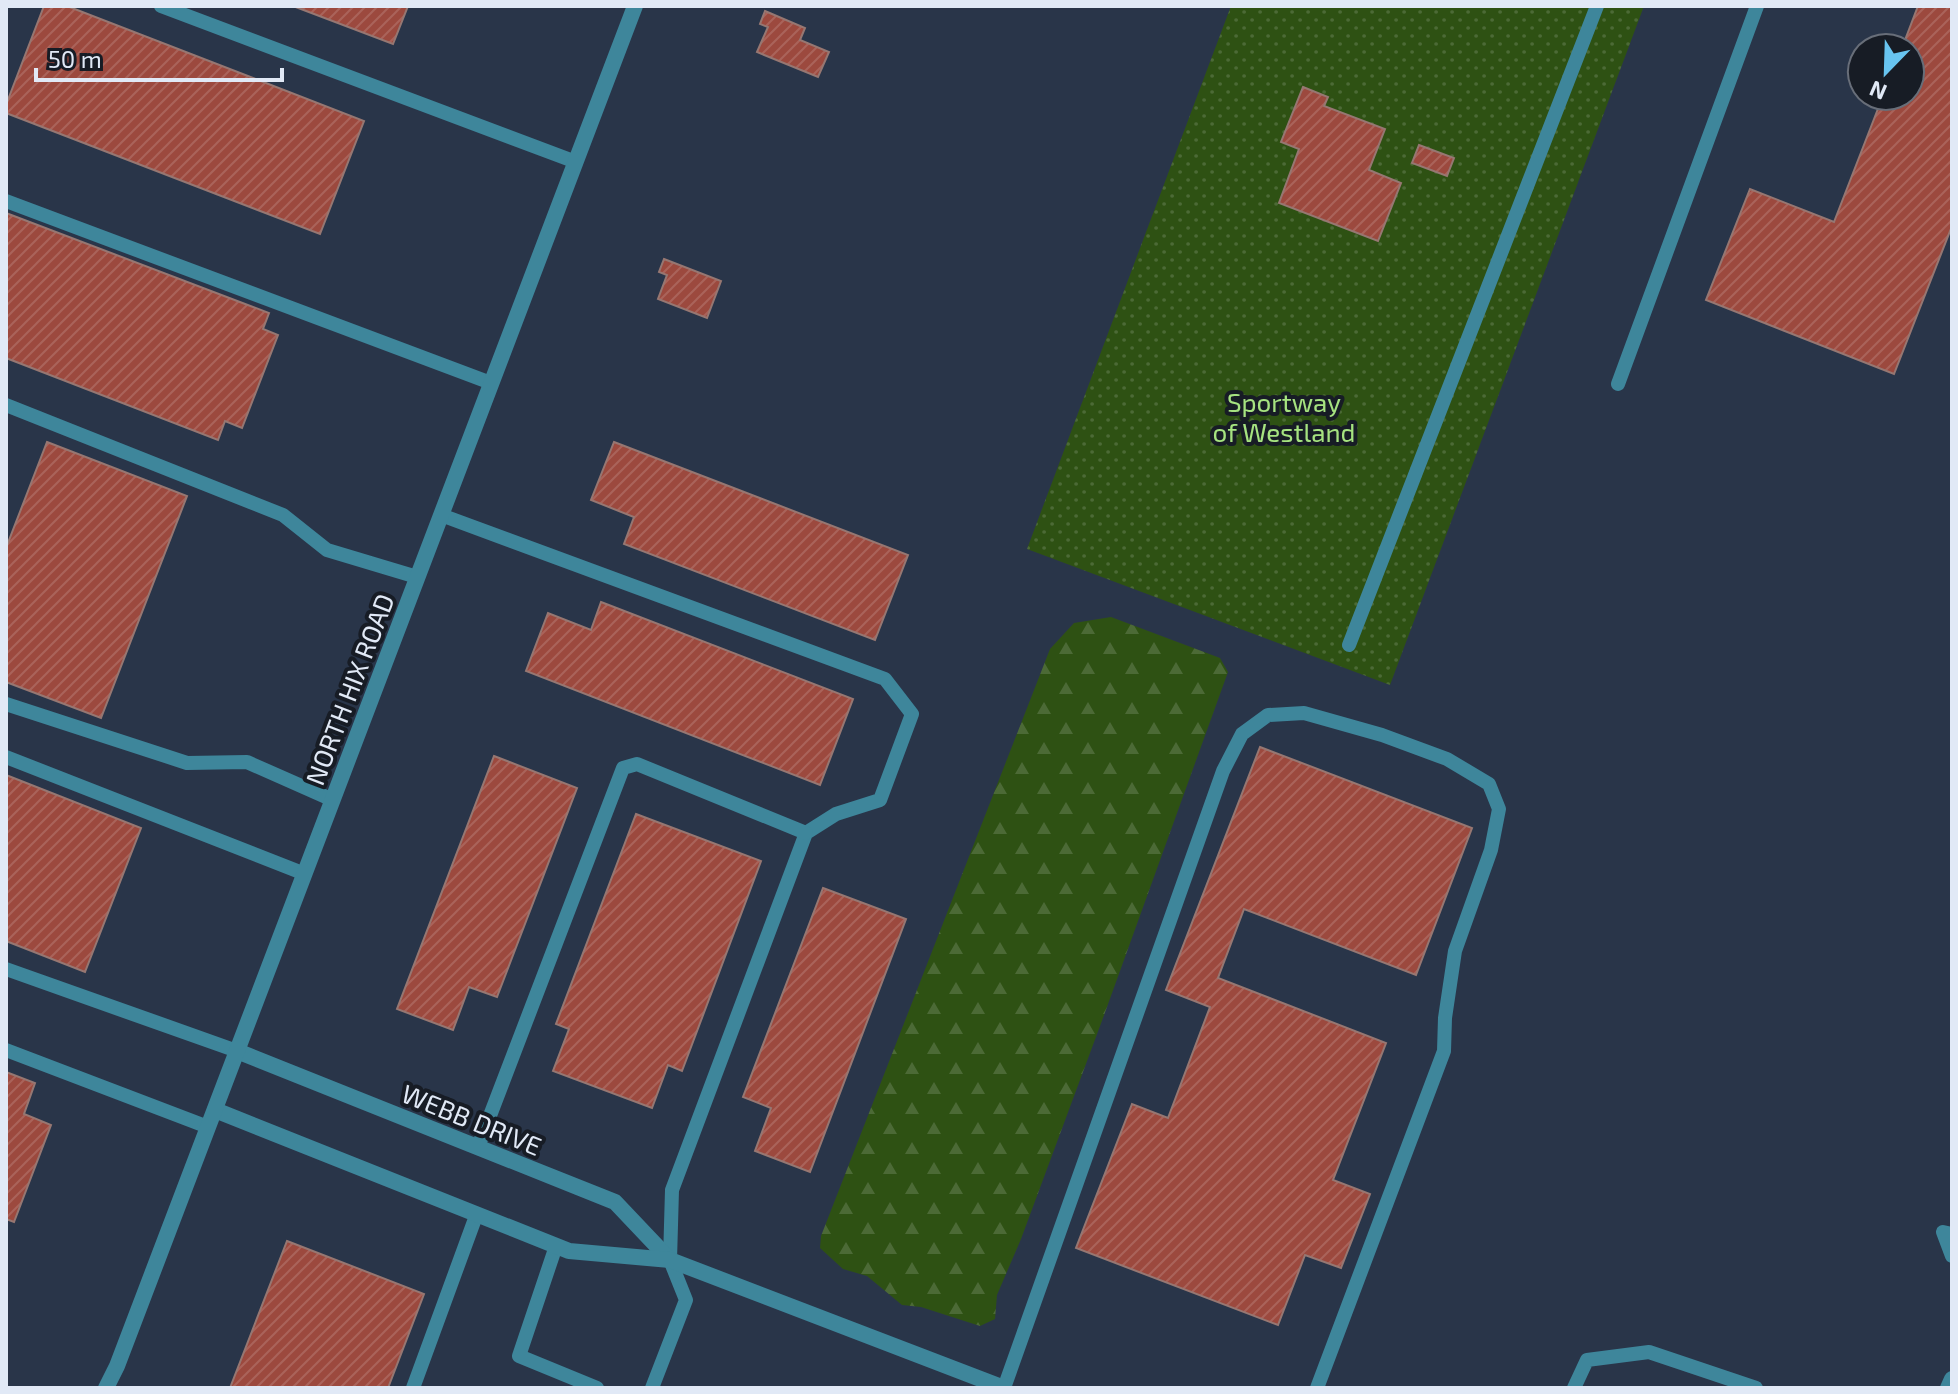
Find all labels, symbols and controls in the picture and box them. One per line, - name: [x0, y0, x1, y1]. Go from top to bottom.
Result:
- scale bar: [36, 32, 282, 82]
- north arrow: [1846, 32, 1926, 112]
- text: 50 m: [48, 44, 102, 73]
- text: N: [1865, 76, 1890, 106]
- park label: Sportway of Westland: [1213, 386, 1355, 447]
- street label: NORTH HIX ROAD: [298, 589, 400, 789]
- street label: WEBB DRIVE: [398, 1077, 546, 1161]

